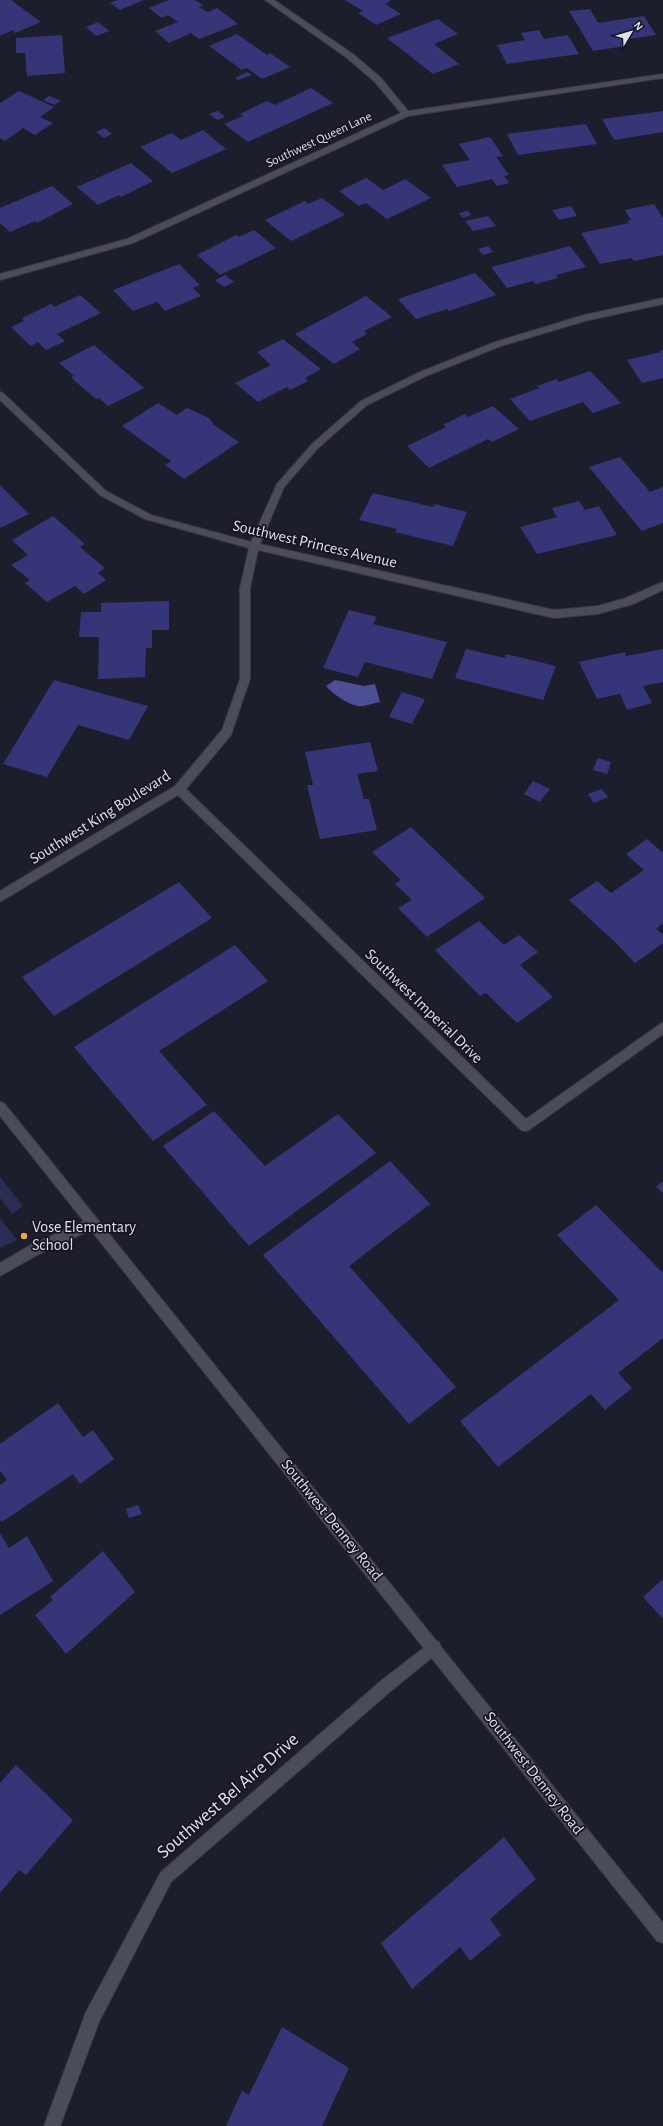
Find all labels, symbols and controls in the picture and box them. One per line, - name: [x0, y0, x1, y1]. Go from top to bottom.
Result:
- north arrow: [611, 12, 651, 52]
- text: N: [632, 20, 645, 33]
- street label: Southwest Queen Lane: [264, 110, 374, 170]
- street label: Southwest Princess Avenue: [231, 517, 399, 571]
- street label: Southwest King Boulevard: [27, 767, 173, 867]
- street label: Southwest Imperial Drive: [362, 946, 486, 1066]
- place label: Vose Elementary School: [32, 1219, 136, 1253]
- marker: Vose Elementary School: [19, 1231, 29, 1241]
- street label: Southwest Denney Road: [278, 1456, 386, 1584]
- street label: Southwest Denney Road: [481, 1709, 587, 1838]
- street label: Southwest Bel Aire Drive: [154, 1730, 302, 1862]

